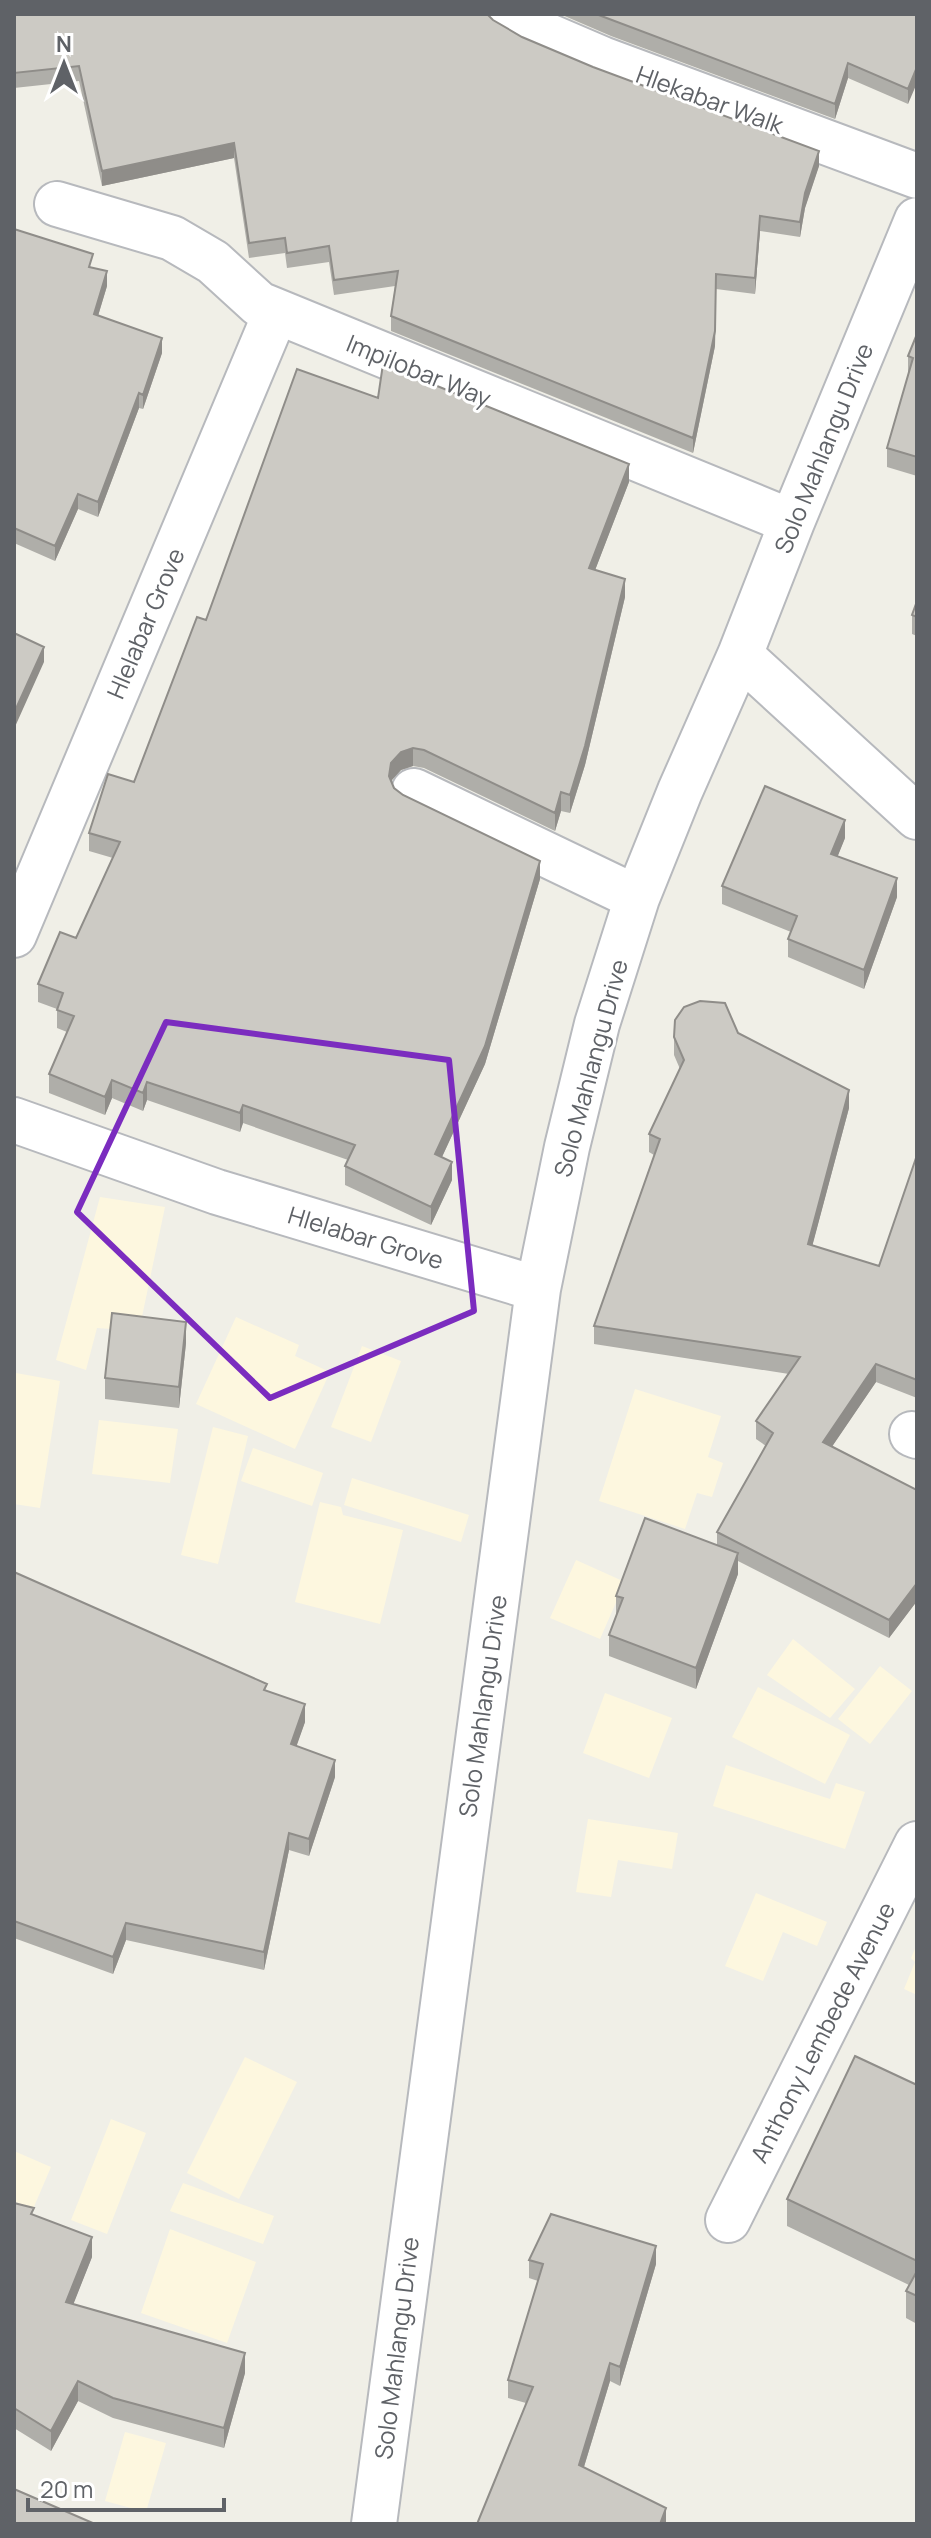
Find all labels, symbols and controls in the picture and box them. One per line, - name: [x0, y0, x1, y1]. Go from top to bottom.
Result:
- north arrow: [24, 24, 104, 104]
- text: N: [56, 29, 72, 59]
- street label: Hlekabar Walk: [632, 57, 789, 141]
- street label: Impilobar Way: [342, 326, 497, 414]
- street label: Solo Mahlangu Drive: [766, 338, 880, 558]
- street label: Hlelabar Grove: [98, 543, 192, 703]
- street label: Solo Mahlangu Drive: [545, 956, 635, 1180]
- street label: Hlelabar Grove: [284, 1198, 448, 1276]
- street label: Solo Mahlangu Drive: [450, 1593, 514, 1819]
- street label: Anthony Lembede Avenue: [742, 1896, 902, 2168]
- street label: Solo Mahlangu Drive: [366, 2235, 426, 2461]
- scale bar: [28, 2462, 224, 2512]
- text: 20 m: [40, 2472, 93, 2505]

